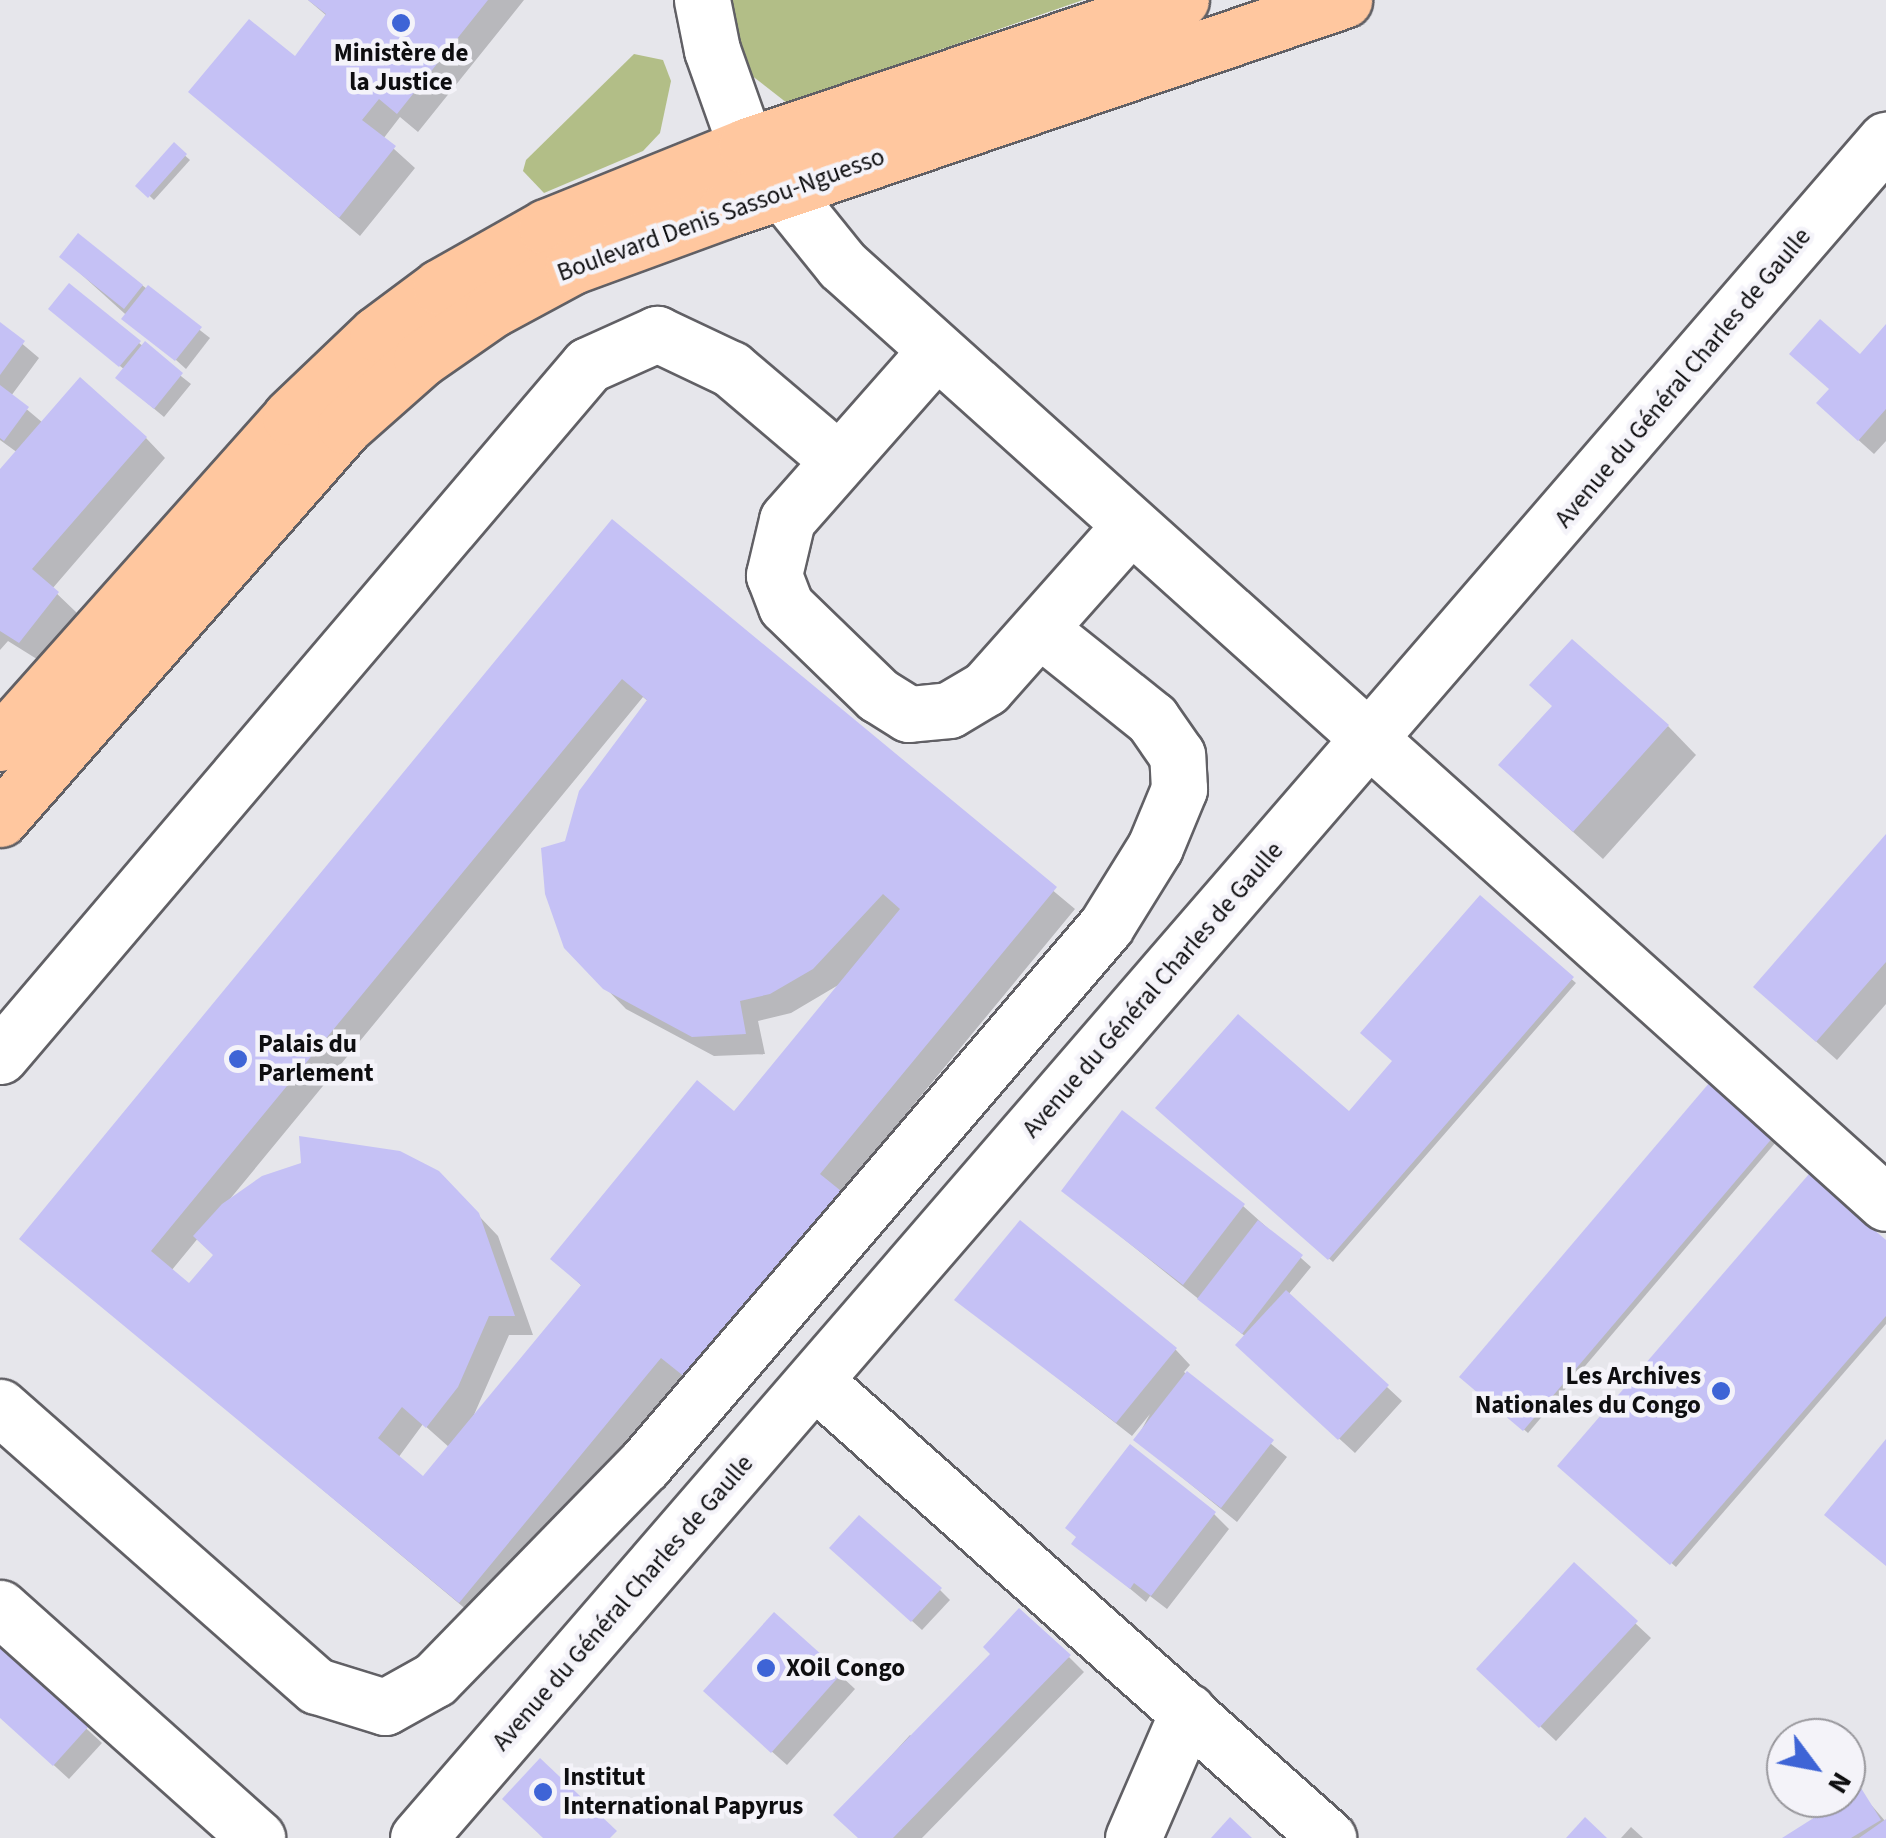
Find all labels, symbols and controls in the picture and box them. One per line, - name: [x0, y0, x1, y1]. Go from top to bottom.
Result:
- marker: Ministère de la Justice: [390, 12, 412, 34]
- place label: Ministère de la Justice: [334, 39, 468, 98]
- street label: Boulevard Denis Sassou-Nguesso: [553, 142, 889, 288]
- street label: Avenue du Général Charles de Gaulle: [1549, 222, 1817, 534]
- street label: Avenue du Général Charles de Gaulle: [1016, 836, 1290, 1144]
- place label: Palais du Parlement: [258, 1030, 374, 1089]
- marker: Palais du Parlement: [227, 1048, 249, 1070]
- place label: Les Archives Nationales du Congo: [1475, 1362, 1701, 1421]
- marker: Les Archives Nationales du Congo: [1710, 1380, 1732, 1402]
- street label: Avenue du Général Charles de Gaulle: [486, 1449, 760, 1757]
- place label: XOil Congo: [786, 1653, 905, 1683]
- marker: XOil Congo: [755, 1657, 777, 1679]
- north arrow: [1766, 1718, 1866, 1818]
- place label: Institut International Papyrus: [563, 1763, 803, 1822]
- text: N: [1818, 1764, 1862, 1801]
- marker: Institut International Papyrus: [532, 1781, 554, 1803]

